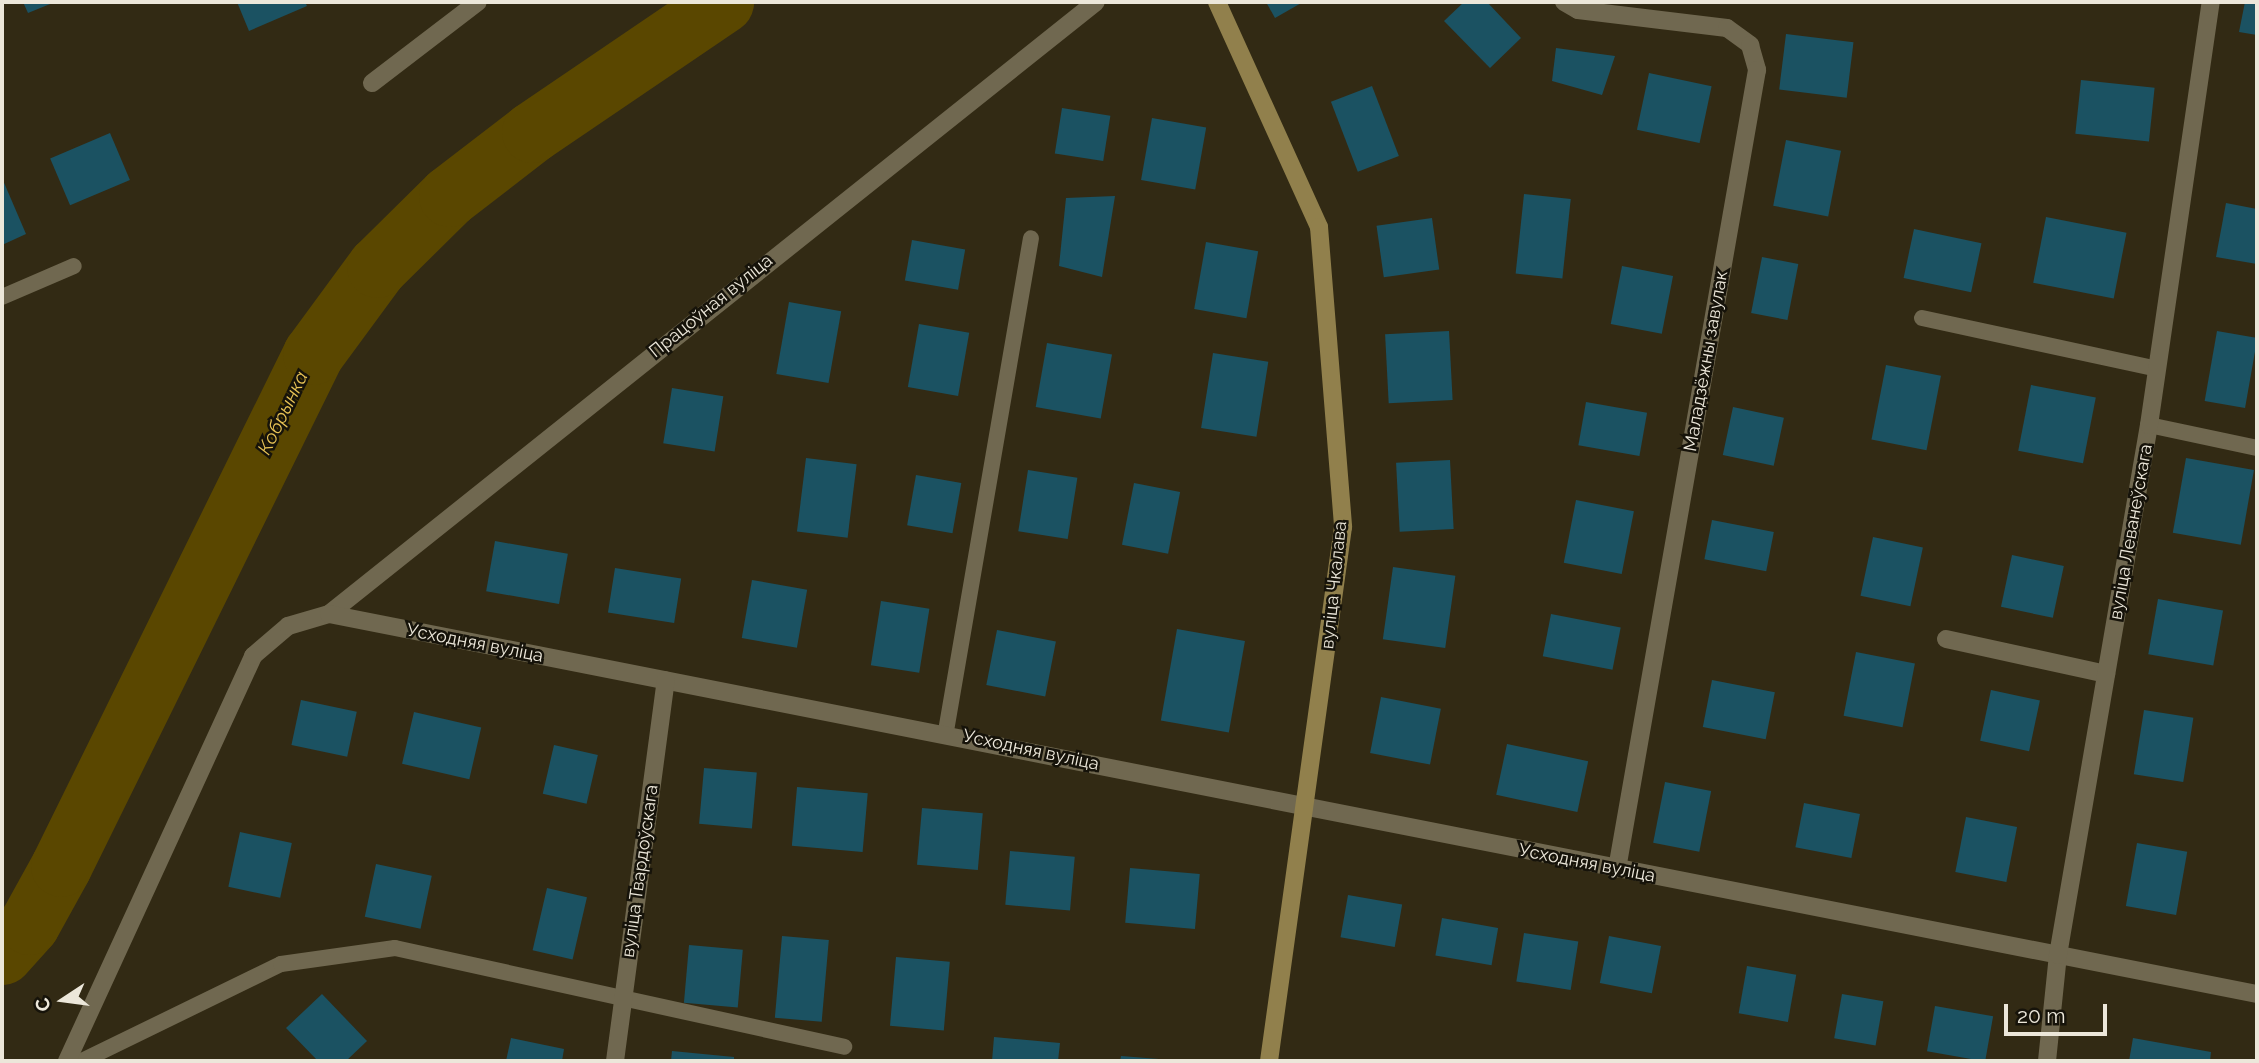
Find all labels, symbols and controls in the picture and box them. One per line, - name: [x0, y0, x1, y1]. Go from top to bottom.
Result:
- street label: Працоўная вуліца: [645, 250, 777, 362]
- street label: Маладзёжны завулак: [1679, 269, 1733, 453]
- water label: Кобрынка: [253, 368, 313, 458]
- street label: вуліца Леванеўскага: [2105, 443, 2157, 621]
- street label: вуліца Чкалава: [1317, 520, 1351, 650]
- street label: Усходняя вуліца: [405, 619, 545, 667]
- street label: Усходняя вуліца: [961, 725, 1101, 775]
- street label: вуліца Твардоўскага: [617, 783, 663, 959]
- street label: Усходняя вуліца: [1517, 839, 1657, 887]
- north arrow: [28, 965, 98, 1035]
- scale bar: [2007, 990, 2110, 1034]
- text: С: [30, 996, 55, 1014]
- text: 20 m: [2017, 1003, 2065, 1028]

